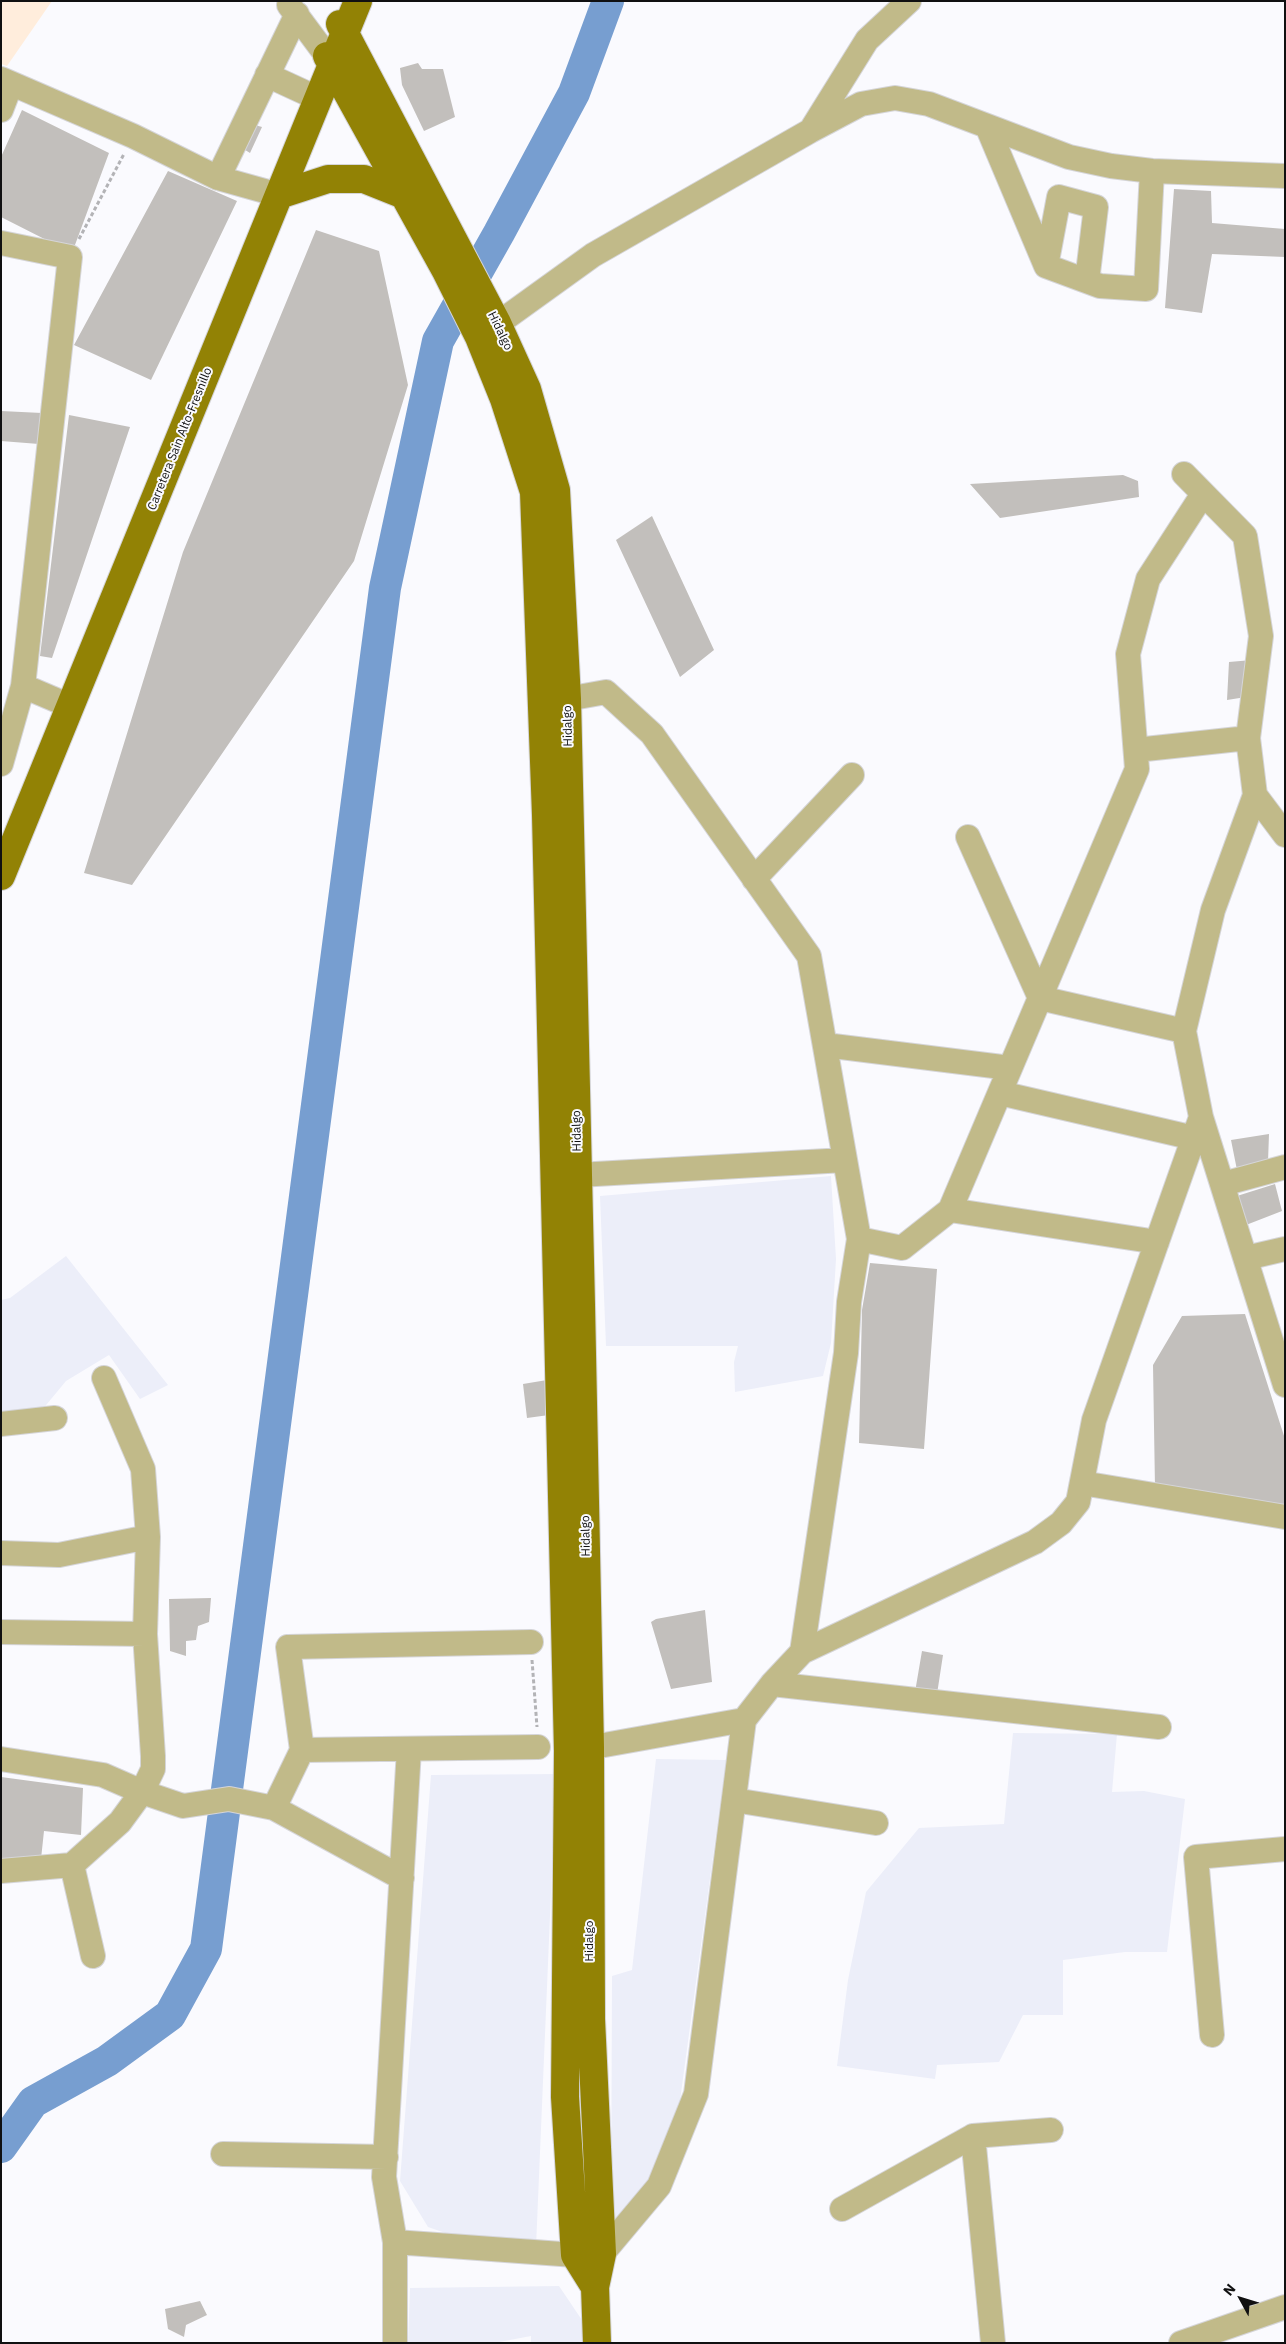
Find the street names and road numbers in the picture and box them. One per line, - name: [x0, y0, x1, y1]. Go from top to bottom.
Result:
- street label: Hidalgo: [485, 309, 515, 353]
- street label: Carretera Sain Alto-Fresnillo: [145, 366, 215, 512]
- street label: Hidalgo: [560, 705, 576, 747]
- street label: Hidalgo: [569, 1110, 585, 1152]
- street label: Hidalgo: [578, 1515, 594, 1557]
- street label: Hidalgo: [583, 1920, 597, 1962]

